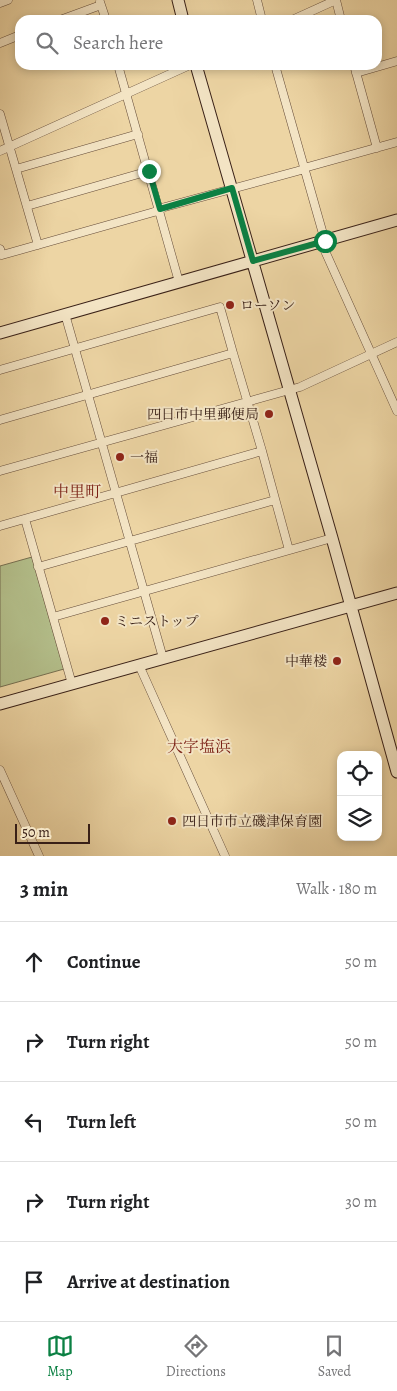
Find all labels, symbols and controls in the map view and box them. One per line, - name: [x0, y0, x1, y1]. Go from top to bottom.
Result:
- search box: [15, 15, 382, 70]
- icon: search: [33, 29, 61, 57]
- text: Search here: [73, 30, 163, 56]
- route end: [138, 160, 161, 183]
- route start: [314, 230, 337, 253]
- place label: ローソン: [240, 296, 295, 315]
- marker: ローソン: [224, 299, 236, 311]
- place label: 四日市中里郵便局: [147, 405, 259, 424]
- marker: 四日市中里郵便局: [263, 408, 275, 420]
- place label: 一福: [130, 448, 158, 467]
- marker: 一福: [114, 451, 126, 463]
- district label: 中里町: [53, 481, 101, 503]
- place label: ミニストップ: [115, 612, 199, 631]
- marker: ミニストップ: [99, 615, 111, 627]
- place label: 中華楼: [285, 652, 327, 671]
- marker: 中華楼: [331, 655, 343, 667]
- district label: 大字塩浜: [167, 736, 231, 758]
- map controls: [337, 751, 382, 841]
- button: locate: [337, 751, 382, 796]
- button: layers: [337, 796, 382, 841]
- place label: 四日市市立磯津保育園: [182, 812, 322, 831]
- marker: 四日市市立磯津保育園: [166, 815, 178, 827]
- scale bar: [15, 821, 90, 844]
- text: 50 m: [22, 823, 50, 842]
- text: 3 min: [20, 875, 68, 903]
- text: Walk · 180 m: [296, 878, 377, 900]
- icon: ahead: [20, 948, 48, 976]
- text: Continue: [67, 949, 141, 975]
- text: 50 m: [345, 951, 377, 973]
- icon: right: [20, 1028, 48, 1056]
- text: Turn right: [67, 1029, 149, 1055]
- text: 50 m: [345, 1031, 377, 1053]
- icon: left: [20, 1108, 48, 1136]
- text: Turn left: [67, 1109, 136, 1135]
- text: 50 m: [345, 1111, 377, 1133]
- icon: right: [20, 1188, 48, 1216]
- text: Turn right: [67, 1189, 149, 1215]
- text: 30 m: [345, 1191, 377, 1213]
- icon: arrive: [20, 1268, 48, 1296]
- text: Arrive at destination: [67, 1269, 230, 1295]
- tab: Map: [46, 1332, 74, 1381]
- tab: Directions: [166, 1332, 226, 1381]
- tab: Saved: [318, 1332, 351, 1381]

